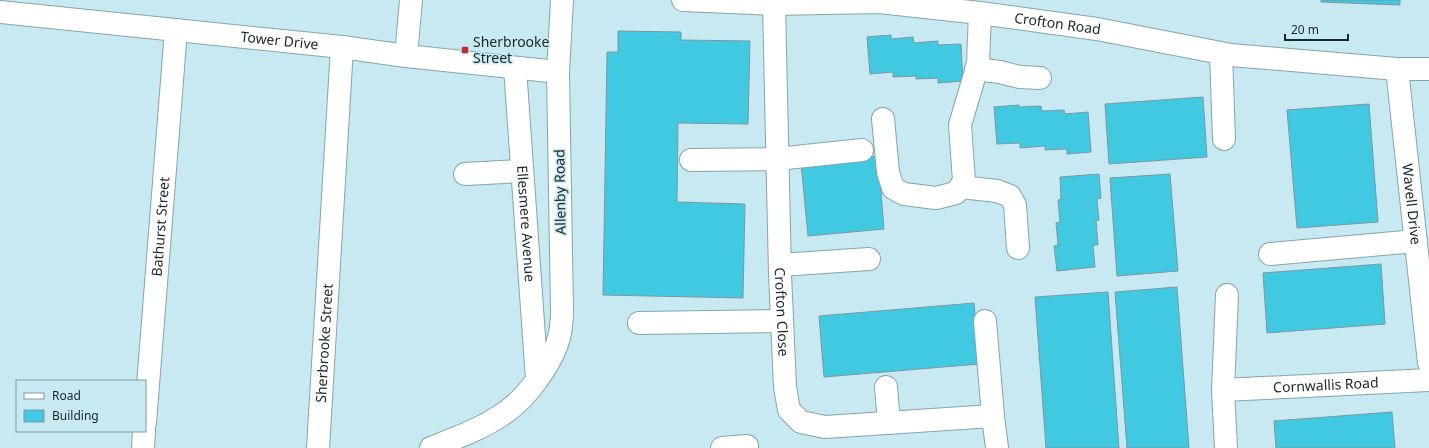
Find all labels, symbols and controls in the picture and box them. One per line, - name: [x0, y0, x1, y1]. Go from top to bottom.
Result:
- street label: Crofton Road: [1013, 8, 1102, 38]
- scale bar: [1285, 16, 1348, 42]
- text: 20 m: [1291, 21, 1319, 38]
- street label: Tower Drive: [240, 27, 319, 54]
- place label: Sherbrooke Street: [473, 32, 550, 67]
- marker: Sherbrooke Street: [460, 45, 470, 55]
- street label: Allenby Road: [549, 149, 570, 235]
- street label: Wavell Drive: [1398, 163, 1426, 246]
- street label: Ellesmere Avenue: [513, 165, 540, 283]
- street label: Bathurst Street: [147, 176, 173, 277]
- street label: Crofton Close: [771, 267, 794, 357]
- street label: Sherbrooke Street: [311, 283, 337, 403]
- street label: Cornwallis Road: [1273, 372, 1379, 397]
- legend: [16, 380, 146, 432]
- text: Road: [52, 387, 81, 404]
- text: Building: [52, 407, 99, 424]

